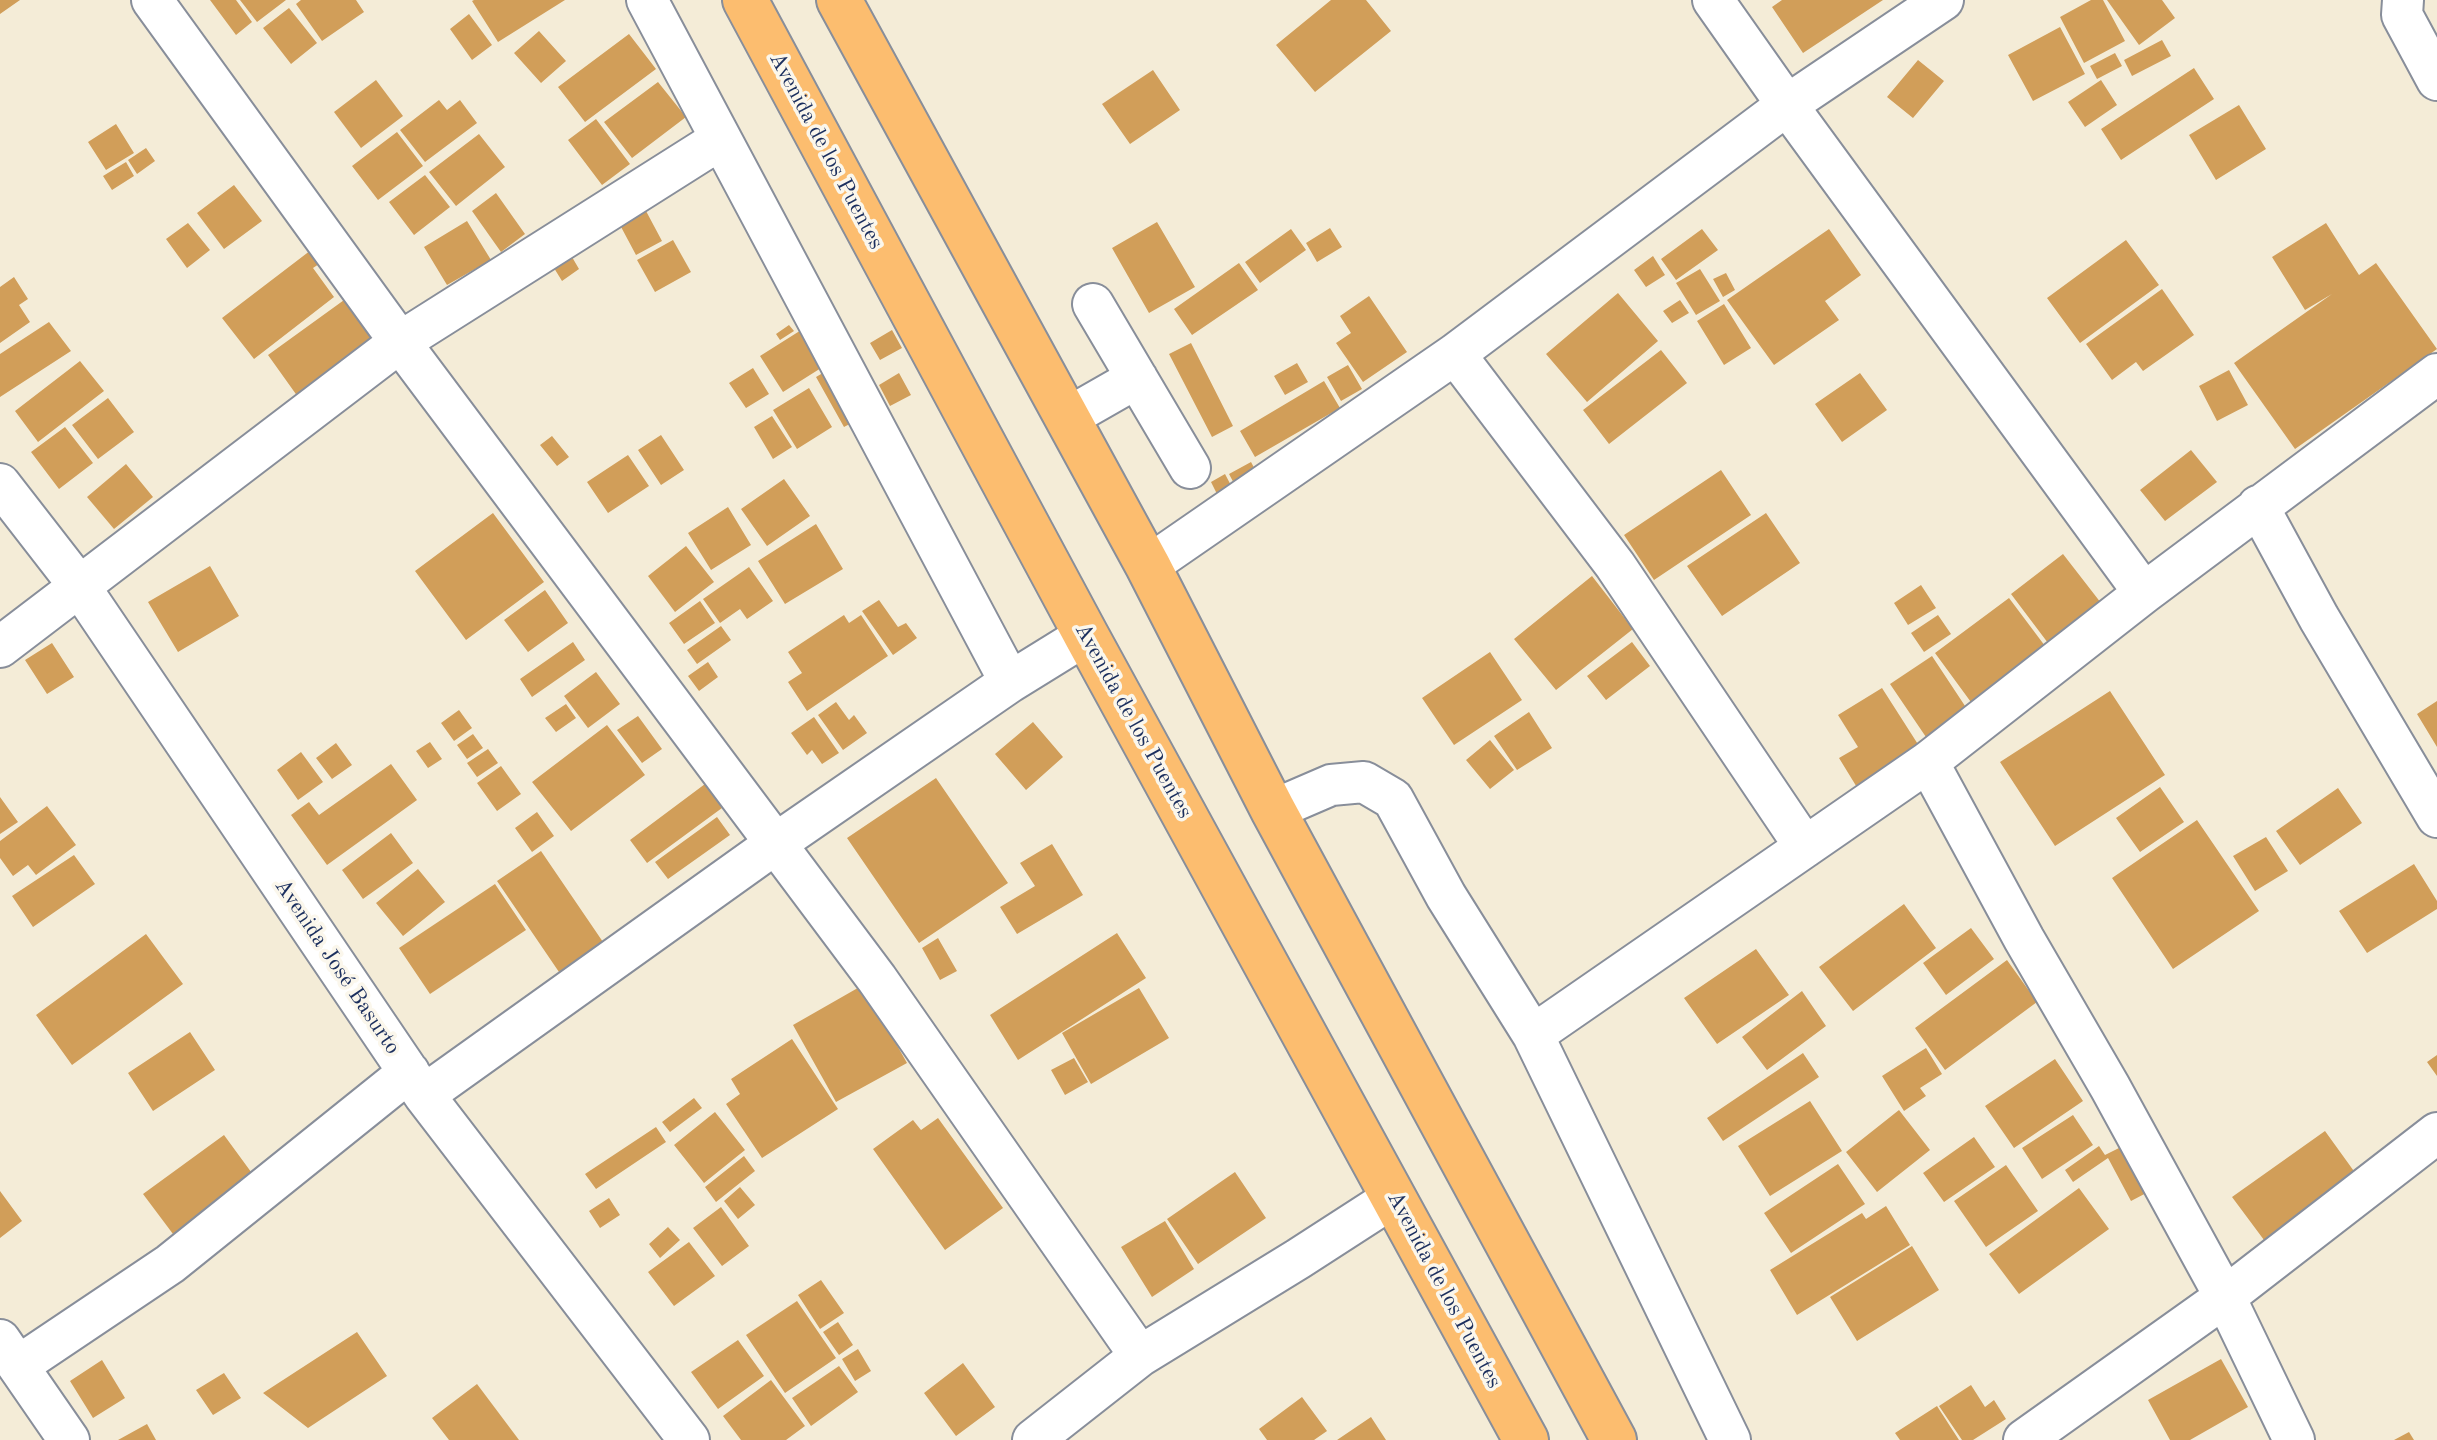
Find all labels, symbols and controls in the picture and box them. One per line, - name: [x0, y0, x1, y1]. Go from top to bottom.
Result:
- street label: Avenida de los Puentes: [763, 48, 889, 254]
- street label: Avenida de los Puentes: [1068, 619, 1198, 823]
- street label: Avenida José Basurto: [268, 874, 406, 1060]
- street label: Avenida de los Puentes: [1381, 1187, 1507, 1393]

